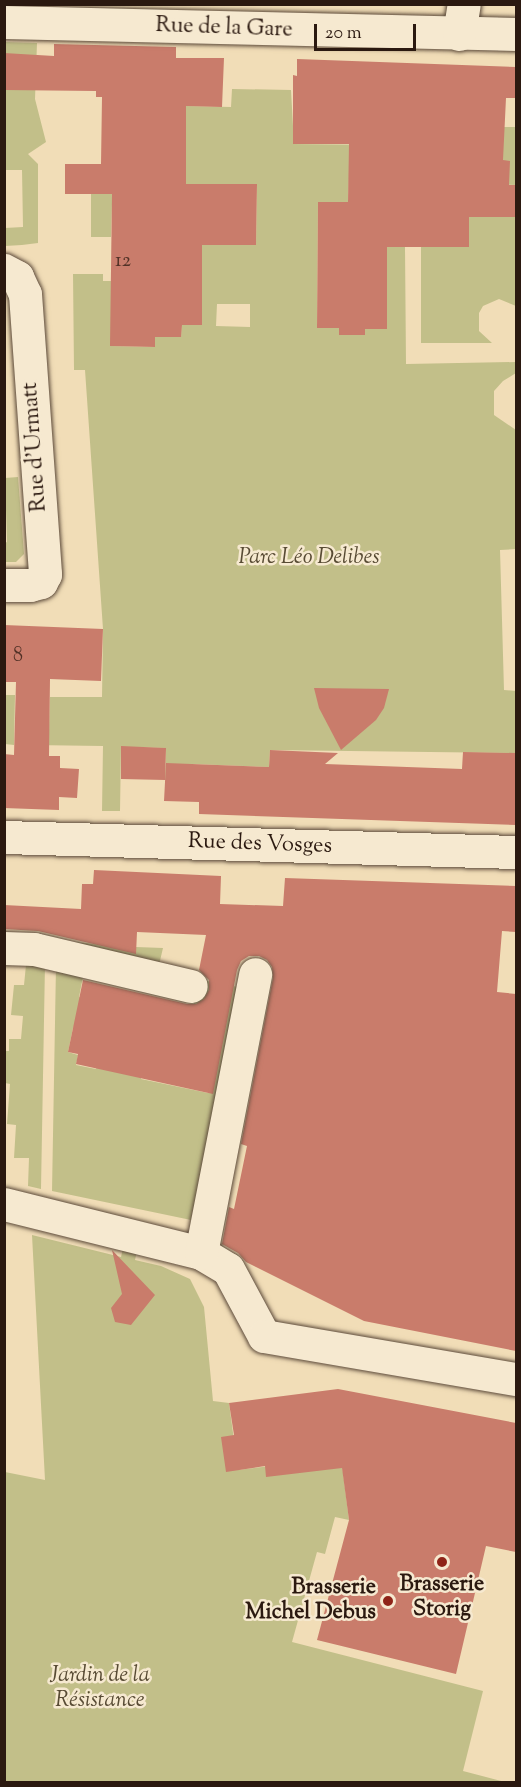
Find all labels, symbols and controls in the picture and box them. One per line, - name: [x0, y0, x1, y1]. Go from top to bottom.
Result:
- scale bar: [317, 12, 419, 50]
- street label: Rue de la Gare: [155, 13, 293, 45]
- text: 20 m: [325, 21, 362, 47]
- house number: 12: [115, 249, 131, 273]
- street label: Rue d'Urmatt: [18, 381, 54, 513]
- park label: Parc Léo Delibes: [238, 546, 380, 572]
- house number: 8: [13, 644, 23, 668]
- street label: Rue des Vosges: [187, 829, 333, 861]
- marker: Brasserie Storig: [435, 1555, 449, 1569]
- place label: Brasserie Storig: [400, 1572, 484, 1624]
- place label: Brasserie Michel Debus: [245, 1575, 376, 1627]
- marker: Brasserie Michel Debus: [381, 1594, 395, 1608]
- park label: Jardin de la Résistance: [50, 1663, 150, 1714]

